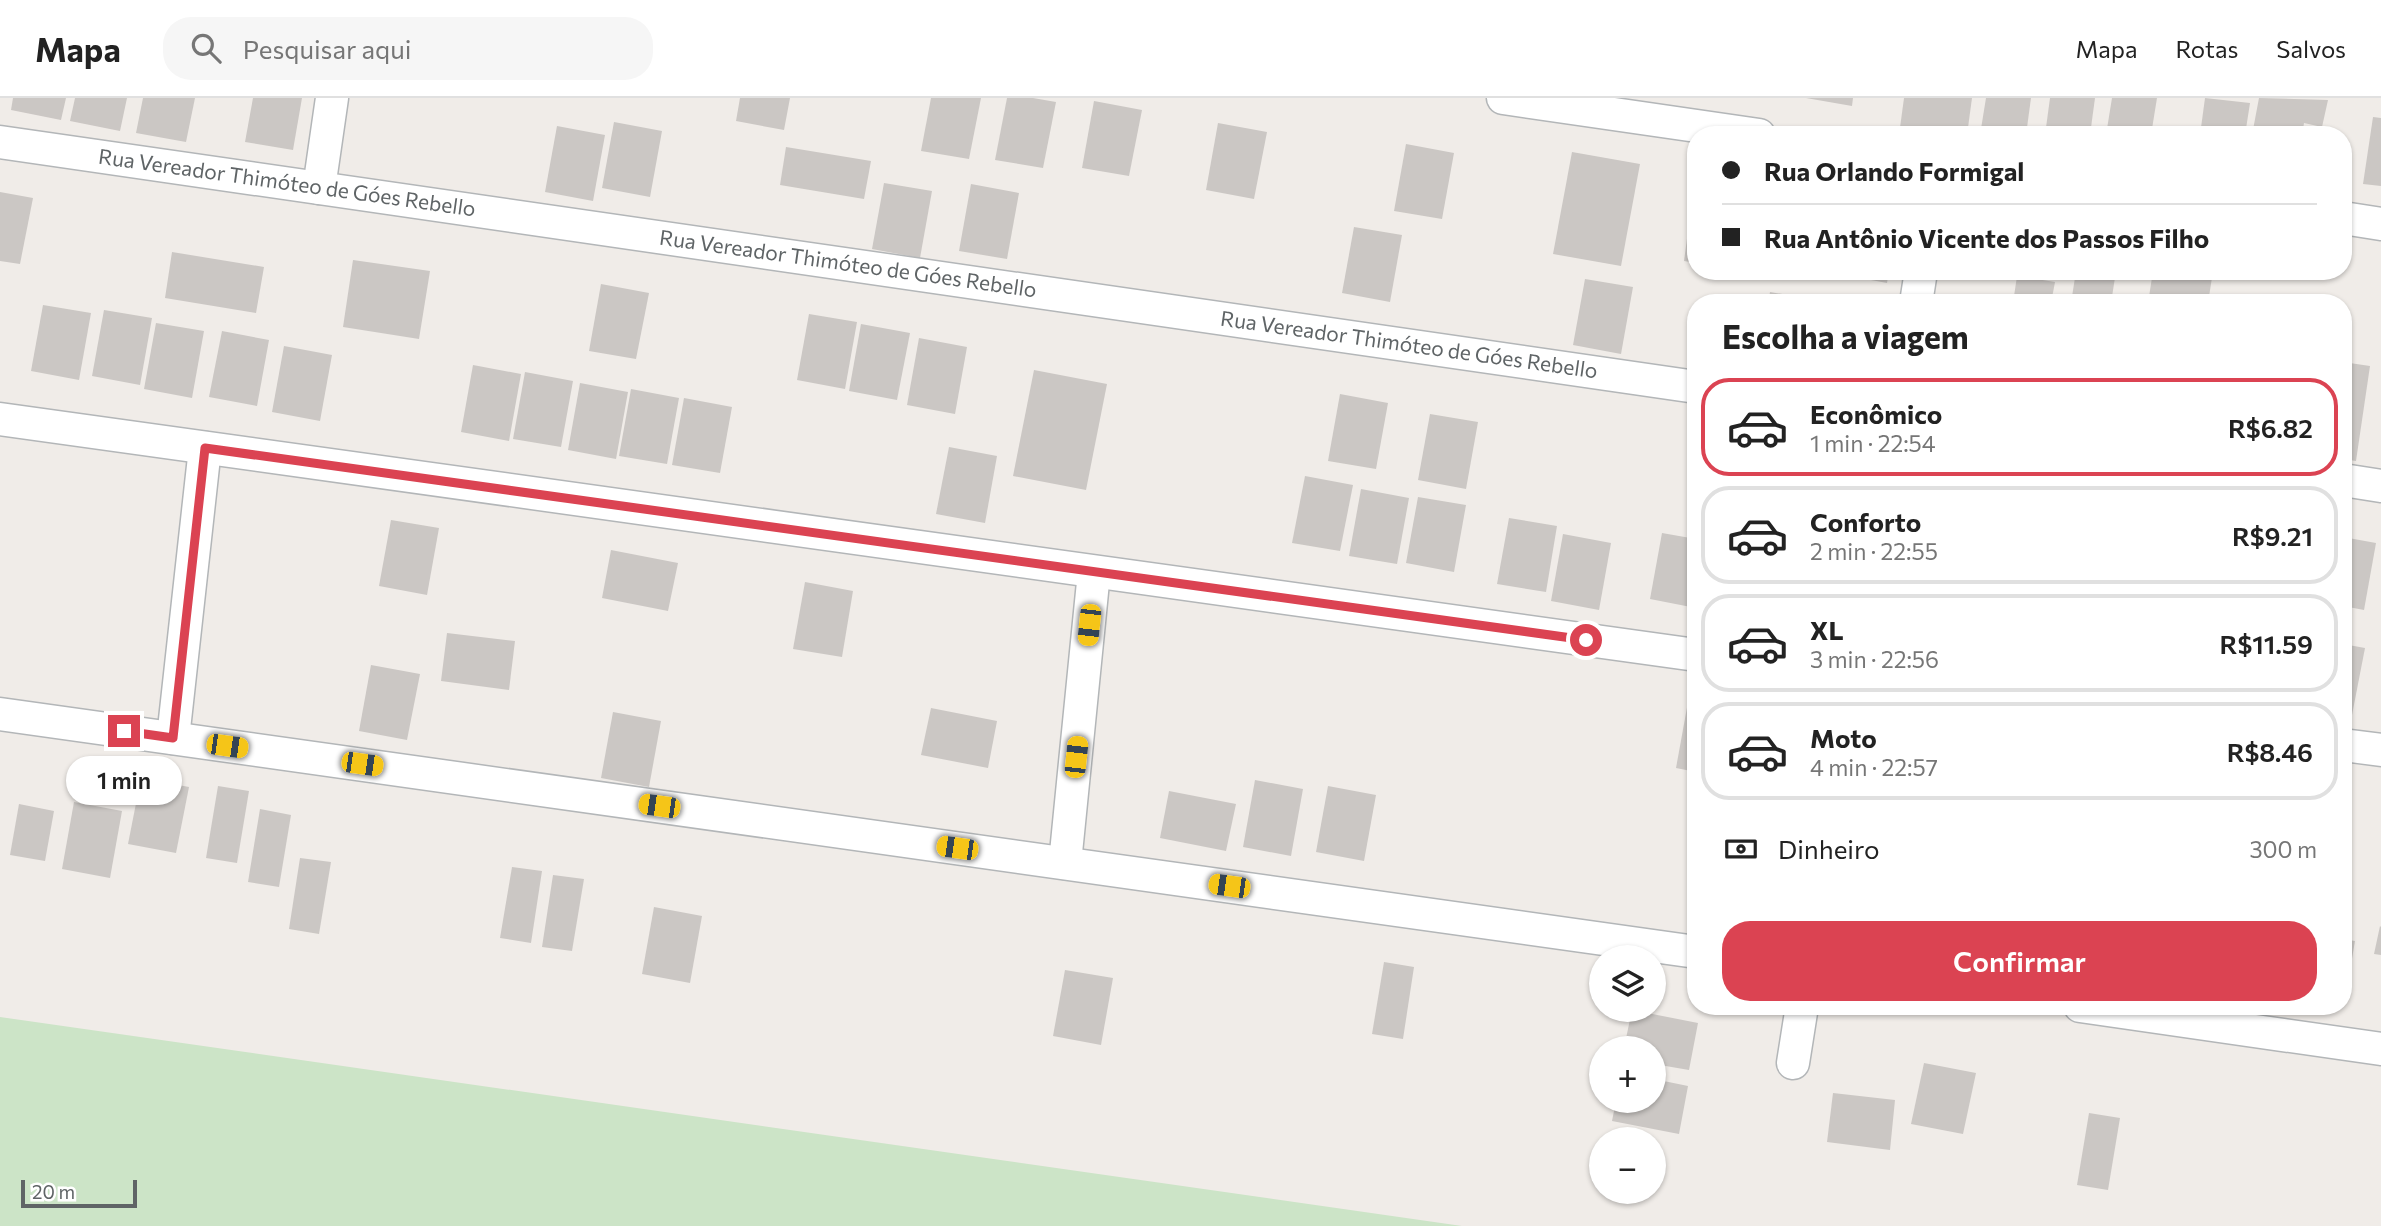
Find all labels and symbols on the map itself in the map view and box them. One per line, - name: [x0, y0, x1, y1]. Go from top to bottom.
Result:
- street label: Rua Vereador Thimóteo de Góes Rebello: [97, 143, 477, 220]
- street label: Rua Vereador Thimóteo de Góes Rebello: [658, 224, 1038, 301]
- street label: Rua Vereador Thimóteo de Góes Rebello: [1219, 305, 1599, 382]
- car: [1077, 603, 1102, 647]
- route start: [1570, 624, 1602, 656]
- route end: [108, 715, 140, 747]
- car: [205, 733, 250, 759]
- car: [1064, 735, 1089, 779]
- car: [340, 751, 385, 777]
- callout: 1 min: [66, 756, 182, 804]
- car: [637, 793, 682, 819]
- car: [935, 835, 980, 861]
- car: [1207, 873, 1252, 899]
- scale bar: [21, 1177, 136, 1209]

